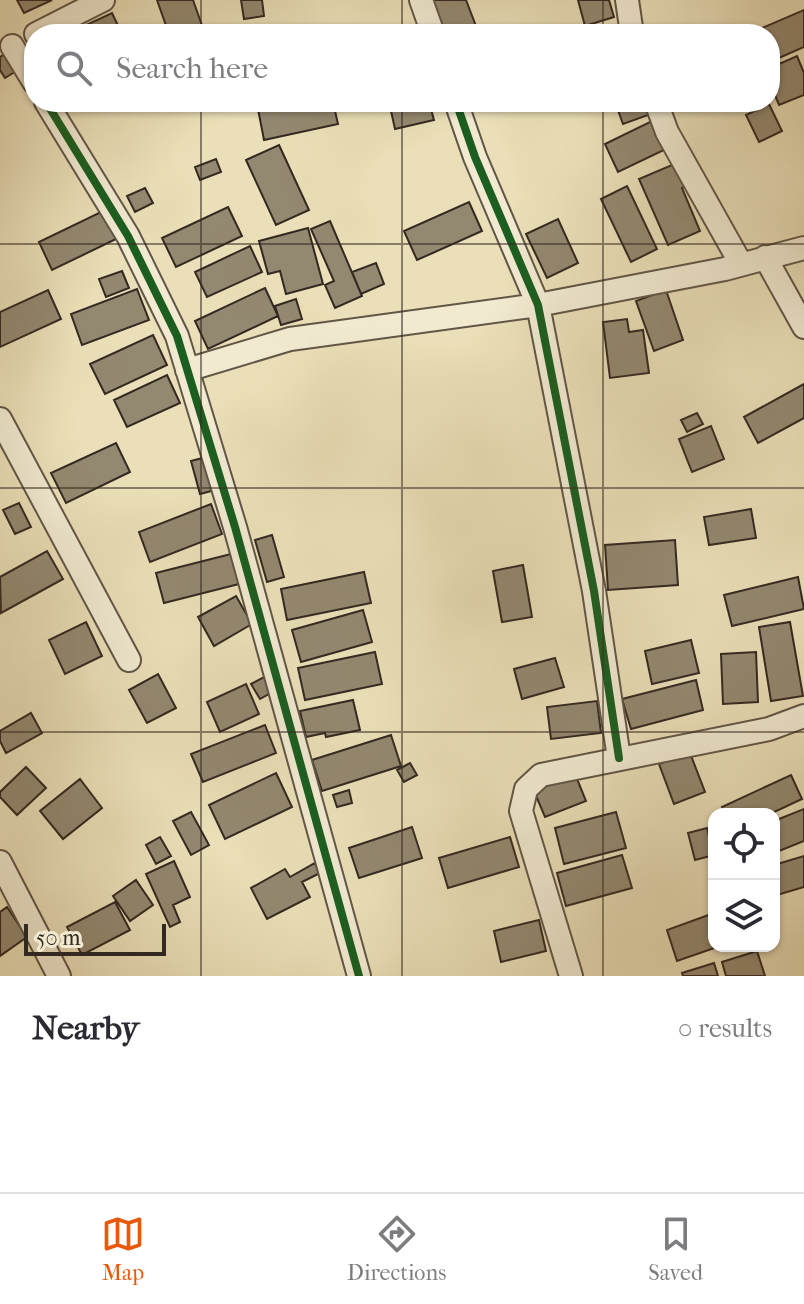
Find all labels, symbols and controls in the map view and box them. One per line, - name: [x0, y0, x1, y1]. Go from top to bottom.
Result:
- search box: [24, 24, 780, 112]
- icon: search: [52, 46, 96, 90]
- text: Search here: [116, 51, 268, 86]
- map controls: [708, 808, 780, 952]
- button: locate: [708, 808, 780, 880]
- button: layers: [708, 880, 780, 952]
- scale bar: [24, 920, 166, 956]
- text: 50 m: [36, 925, 81, 951]
- text: Nearby: [32, 1008, 139, 1048]
- text: 0 results: [678, 1013, 772, 1044]
- tab: Map: [101, 1212, 145, 1286]
- tab: Directions: [347, 1212, 446, 1286]
- tab: Saved: [648, 1212, 703, 1286]

